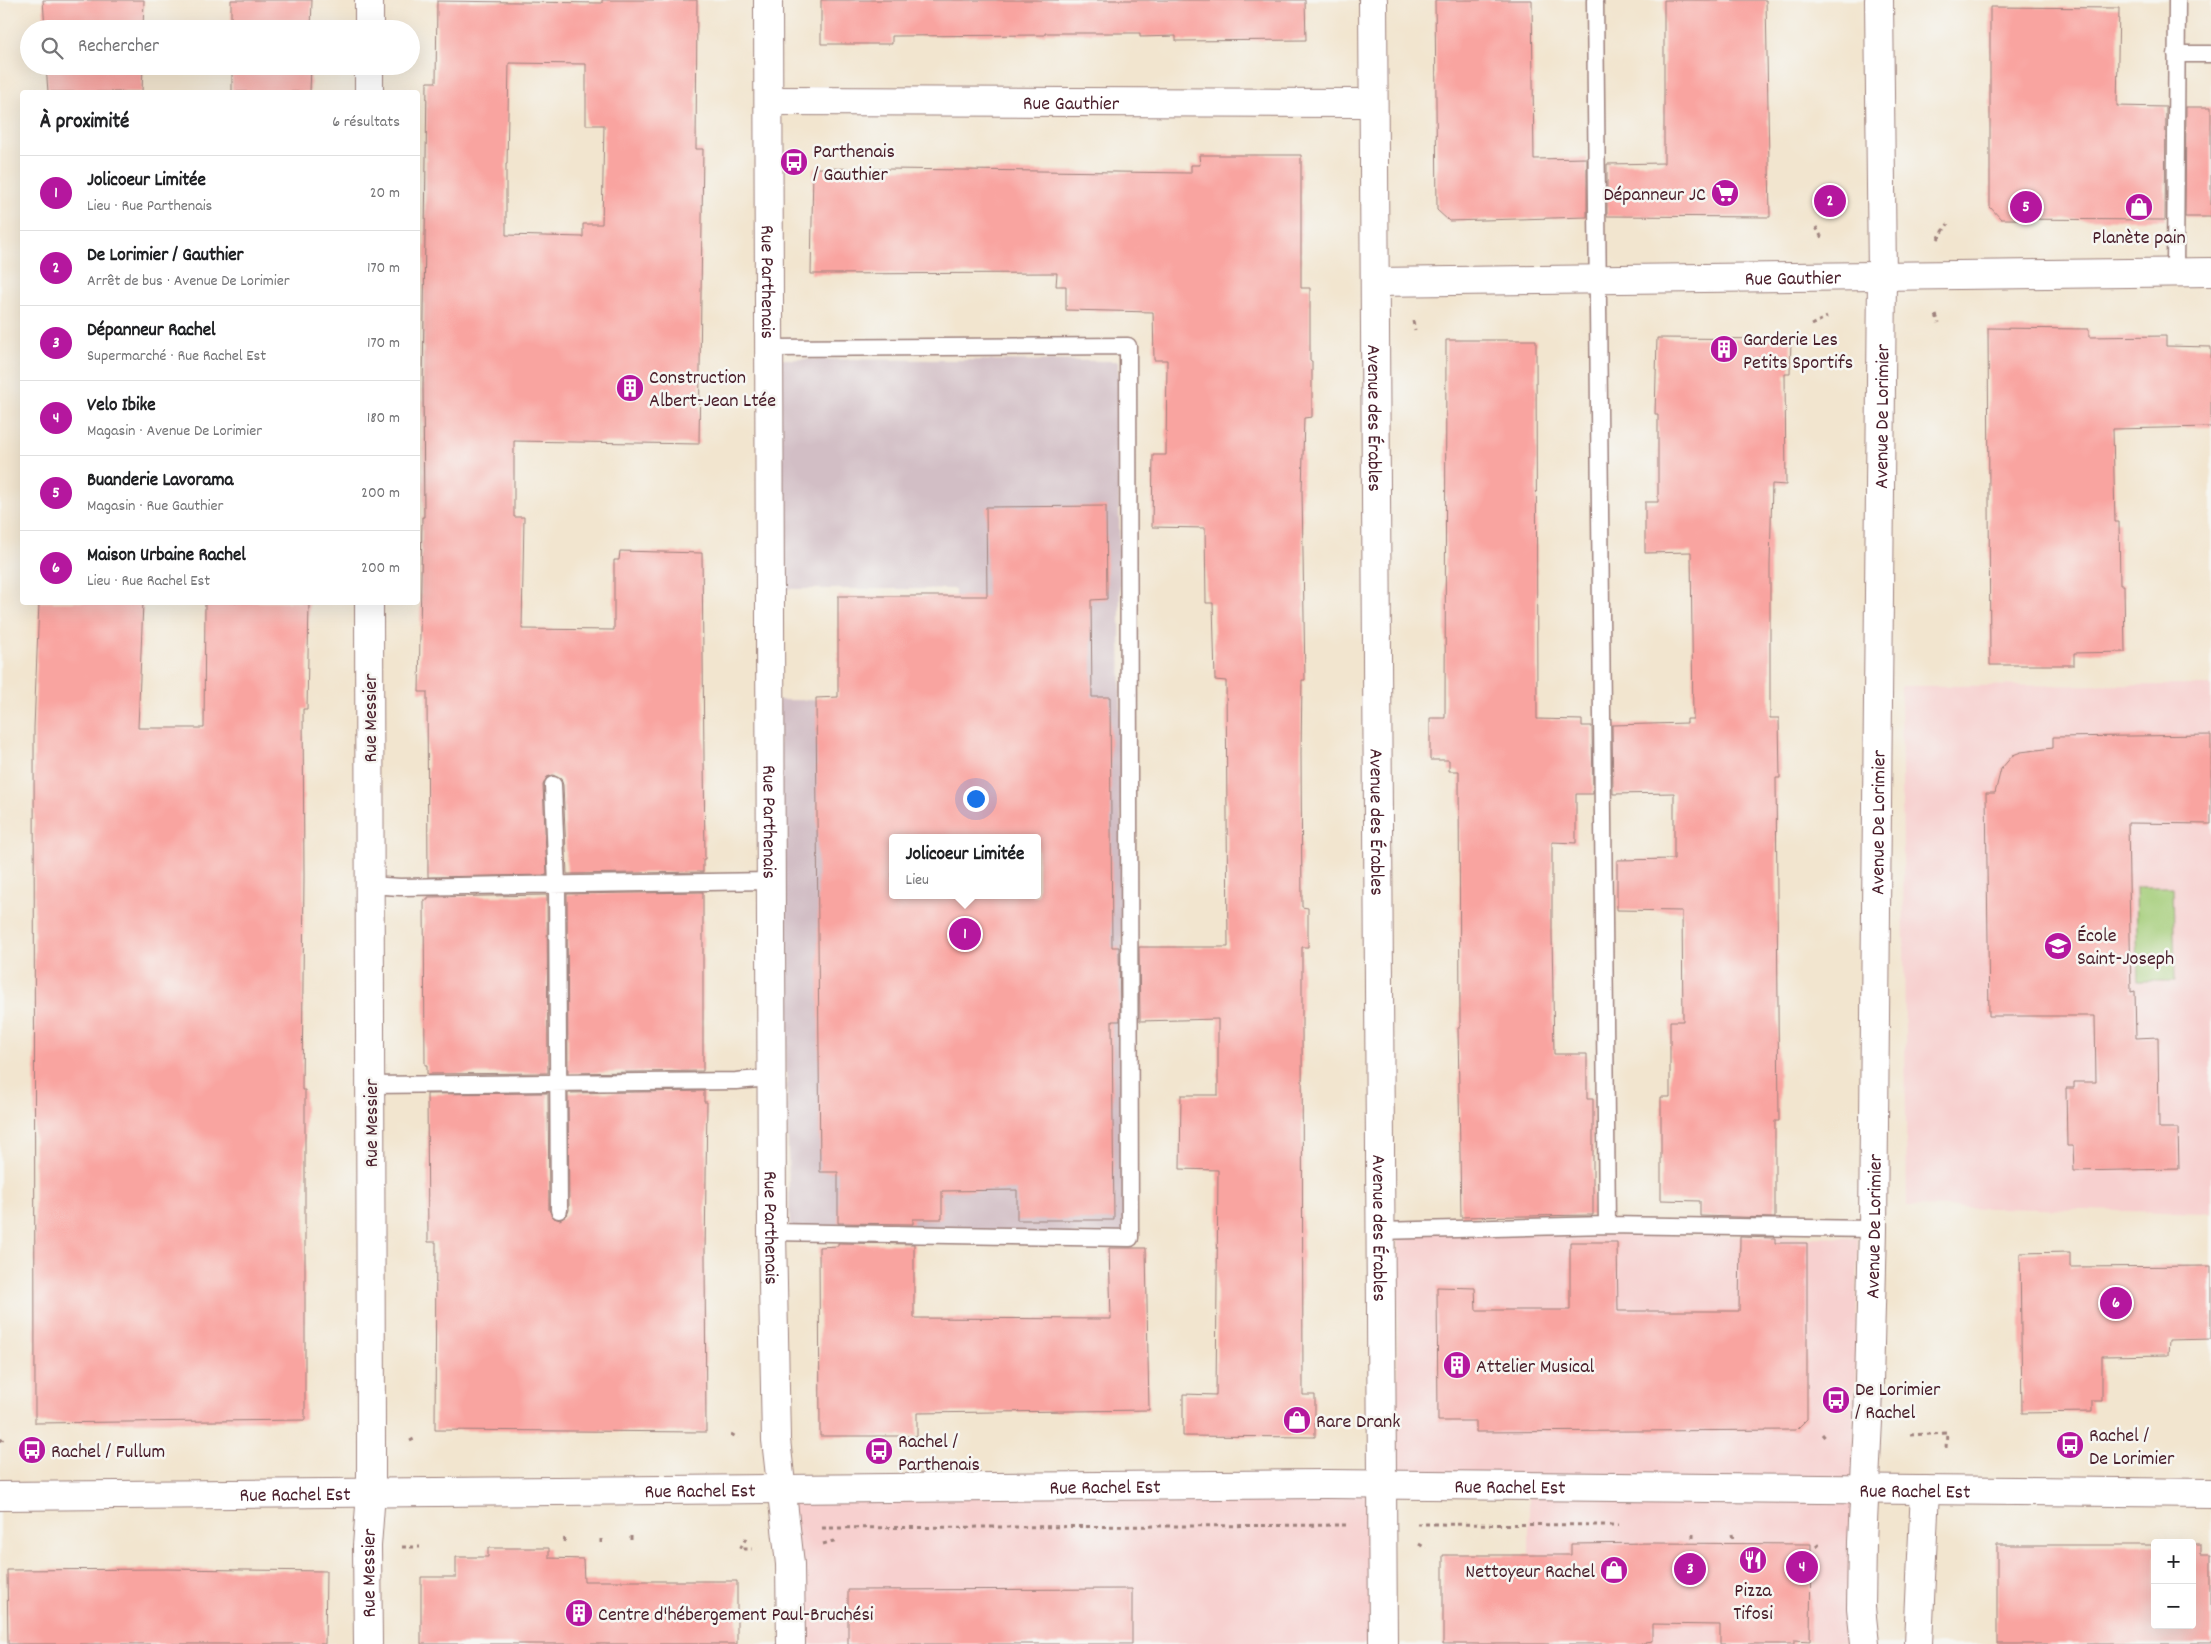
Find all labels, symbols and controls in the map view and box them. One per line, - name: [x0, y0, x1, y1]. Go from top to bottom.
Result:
- search box: [20, 20, 420, 75]
- icon: search: [38, 34, 66, 62]
- text: Rechercher: [78, 34, 159, 61]
- street label: Rue Gauthier: [1023, 91, 1120, 119]
- text: À proximité: [40, 108, 129, 138]
- text: 6 résultats: [332, 111, 400, 134]
- place label: Parthenais / Gauthier: [813, 139, 895, 190]
- bus stop icon: Parthenais / Gauthier: [779, 147, 809, 177]
- text: Jolicoeur Limitée: [87, 168, 206, 195]
- supermarket icon: Dépanneur JC: [1710, 178, 1740, 208]
- text: 1: [54, 182, 58, 205]
- text: 20 m: [370, 182, 400, 205]
- place label: Dépanneur JC: [1603, 182, 1706, 210]
- pin: 2: [1814, 182, 1846, 220]
- pin: 5: [2010, 188, 2042, 226]
- shop icon: Planète pain: [2124, 192, 2154, 222]
- text: Lieu · Rue Parthenais: [87, 195, 212, 218]
- street label: Rue Parthenais: [752, 225, 780, 339]
- place label: Planète pain: [2092, 225, 2186, 253]
- text: De Lorimier / Gauthier: [87, 243, 244, 270]
- text: 2: [53, 257, 60, 280]
- text: 170 m: [367, 257, 400, 280]
- street label: Rue Gauthier: [1745, 265, 1842, 295]
- text: Arrêt de bus · Avenue De Lorimier: [87, 270, 290, 293]
- text: Dépanneur Rachel: [87, 318, 216, 345]
- place label: Garderie Les Petits Sportifs: [1743, 327, 1853, 378]
- text: 3: [52, 332, 60, 355]
- text: 170 m: [367, 332, 400, 355]
- building icon: Garderie Les Petits Sportifs: [1709, 334, 1739, 364]
- street label: Avenue De Lorimier: [1869, 343, 1898, 489]
- street label: Avenue des Érables: [1358, 344, 1387, 492]
- text: Supermarché · Rue Rachel Est: [87, 345, 266, 368]
- place label: Construction Albert-Jean Ltée: [649, 365, 776, 416]
- building icon: Construction Albert-Jean Ltée: [615, 373, 645, 403]
- text: Velo Ibike: [87, 393, 156, 420]
- text: 4: [53, 407, 59, 430]
- text: 180 m: [367, 407, 400, 430]
- text: Magasin · Avenue De Lorimier: [87, 420, 262, 443]
- text: Buanderie Lavorama: [87, 468, 233, 495]
- text: 5: [52, 482, 60, 505]
- text: 200 m: [361, 482, 400, 505]
- text: Magasin · Rue Gauthier: [87, 495, 223, 518]
- text: Maison Urbaine Rachel: [87, 543, 246, 570]
- text: 6: [52, 557, 60, 580]
- text: 200 m: [361, 557, 400, 580]
- text: Lieu · Rue Rachel Est: [87, 570, 210, 593]
- street label: Rue Messier: [358, 673, 386, 762]
- street label: Avenue des Érables: [1361, 748, 1389, 896]
- street label: Avenue De Lorimier: [1865, 749, 1895, 895]
- street label: Rue Parthenais: [753, 765, 782, 879]
- your location: [963, 786, 989, 812]
- popup: [889, 834, 1041, 899]
- text: Jolicoeur Limitée: [906, 842, 1024, 869]
- text: Lieu: [906, 869, 929, 892]
- pin: 1: [949, 915, 981, 953]
- place label: École Saint-Joseph: [2077, 923, 2174, 974]
- school or university icon: École Saint-Joseph: [2043, 931, 2073, 961]
- street label: Rue Messier: [359, 1078, 387, 1167]
- street label: Avenue De Lorimier: [1860, 1153, 1891, 1299]
- street label: Avenue des Érables: [1363, 1154, 1392, 1302]
- street label: Rue Parthenais: [755, 1171, 784, 1285]
- pin: 6: [2100, 1284, 2132, 1322]
- building icon: Attelier Musical: [1442, 1350, 1472, 1380]
- place label: Attelier Musical: [1476, 1354, 1595, 1382]
- place label: De Lorimier / Rachel: [1855, 1377, 1941, 1428]
- bus stop icon: De Lorimier / Rachel: [1821, 1385, 1851, 1415]
- shop icon: Rare Drank: [1282, 1405, 1312, 1435]
- place label: Rare Drank: [1316, 1409, 1400, 1437]
- place label: Rachel / De Lorimier: [2089, 1423, 2175, 1474]
- place label: Rachel / Parthenais: [898, 1429, 980, 1480]
- bus stop icon: Rachel / De Lorimier: [2055, 1430, 2085, 1460]
- bus stop icon: Rachel / Fullum: [17, 1435, 47, 1465]
- bus stop icon: Rachel / Parthenais: [864, 1436, 894, 1466]
- place label: Rachel / Fullum: [51, 1439, 165, 1467]
- street label: Rue Rachel Est: [1049, 1474, 1161, 1503]
- street label: Rue Rachel Est: [1454, 1474, 1566, 1503]
- street label: Rue Rachel Est: [644, 1478, 756, 1507]
- street label: Rue Rachel Est: [1859, 1478, 1971, 1508]
- street label: Rue Rachel Est: [239, 1482, 351, 1511]
- street label: Rue Messier: [356, 1527, 385, 1618]
- map controls: [2151, 1539, 2196, 1629]
- button: +: [2151, 1539, 2196, 1584]
- restaurant icon: Pizza Tifosi: [1738, 1545, 1768, 1575]
- pin: 4: [1786, 1548, 1818, 1586]
- pin: 3: [1674, 1550, 1706, 1588]
- shop icon: Nettoyeur Rachel: [1599, 1555, 1629, 1585]
- place label: Nettoyeur Rachel: [1465, 1559, 1595, 1587]
- place label: Pizza Tifosi: [1733, 1578, 1773, 1629]
- button: −: [2151, 1584, 2196, 1629]
- building icon: Centre d'hébergement Paul-Bruchési: [564, 1598, 594, 1628]
- place label: Centre d'hébergement Paul-Bruchési: [598, 1602, 874, 1630]

